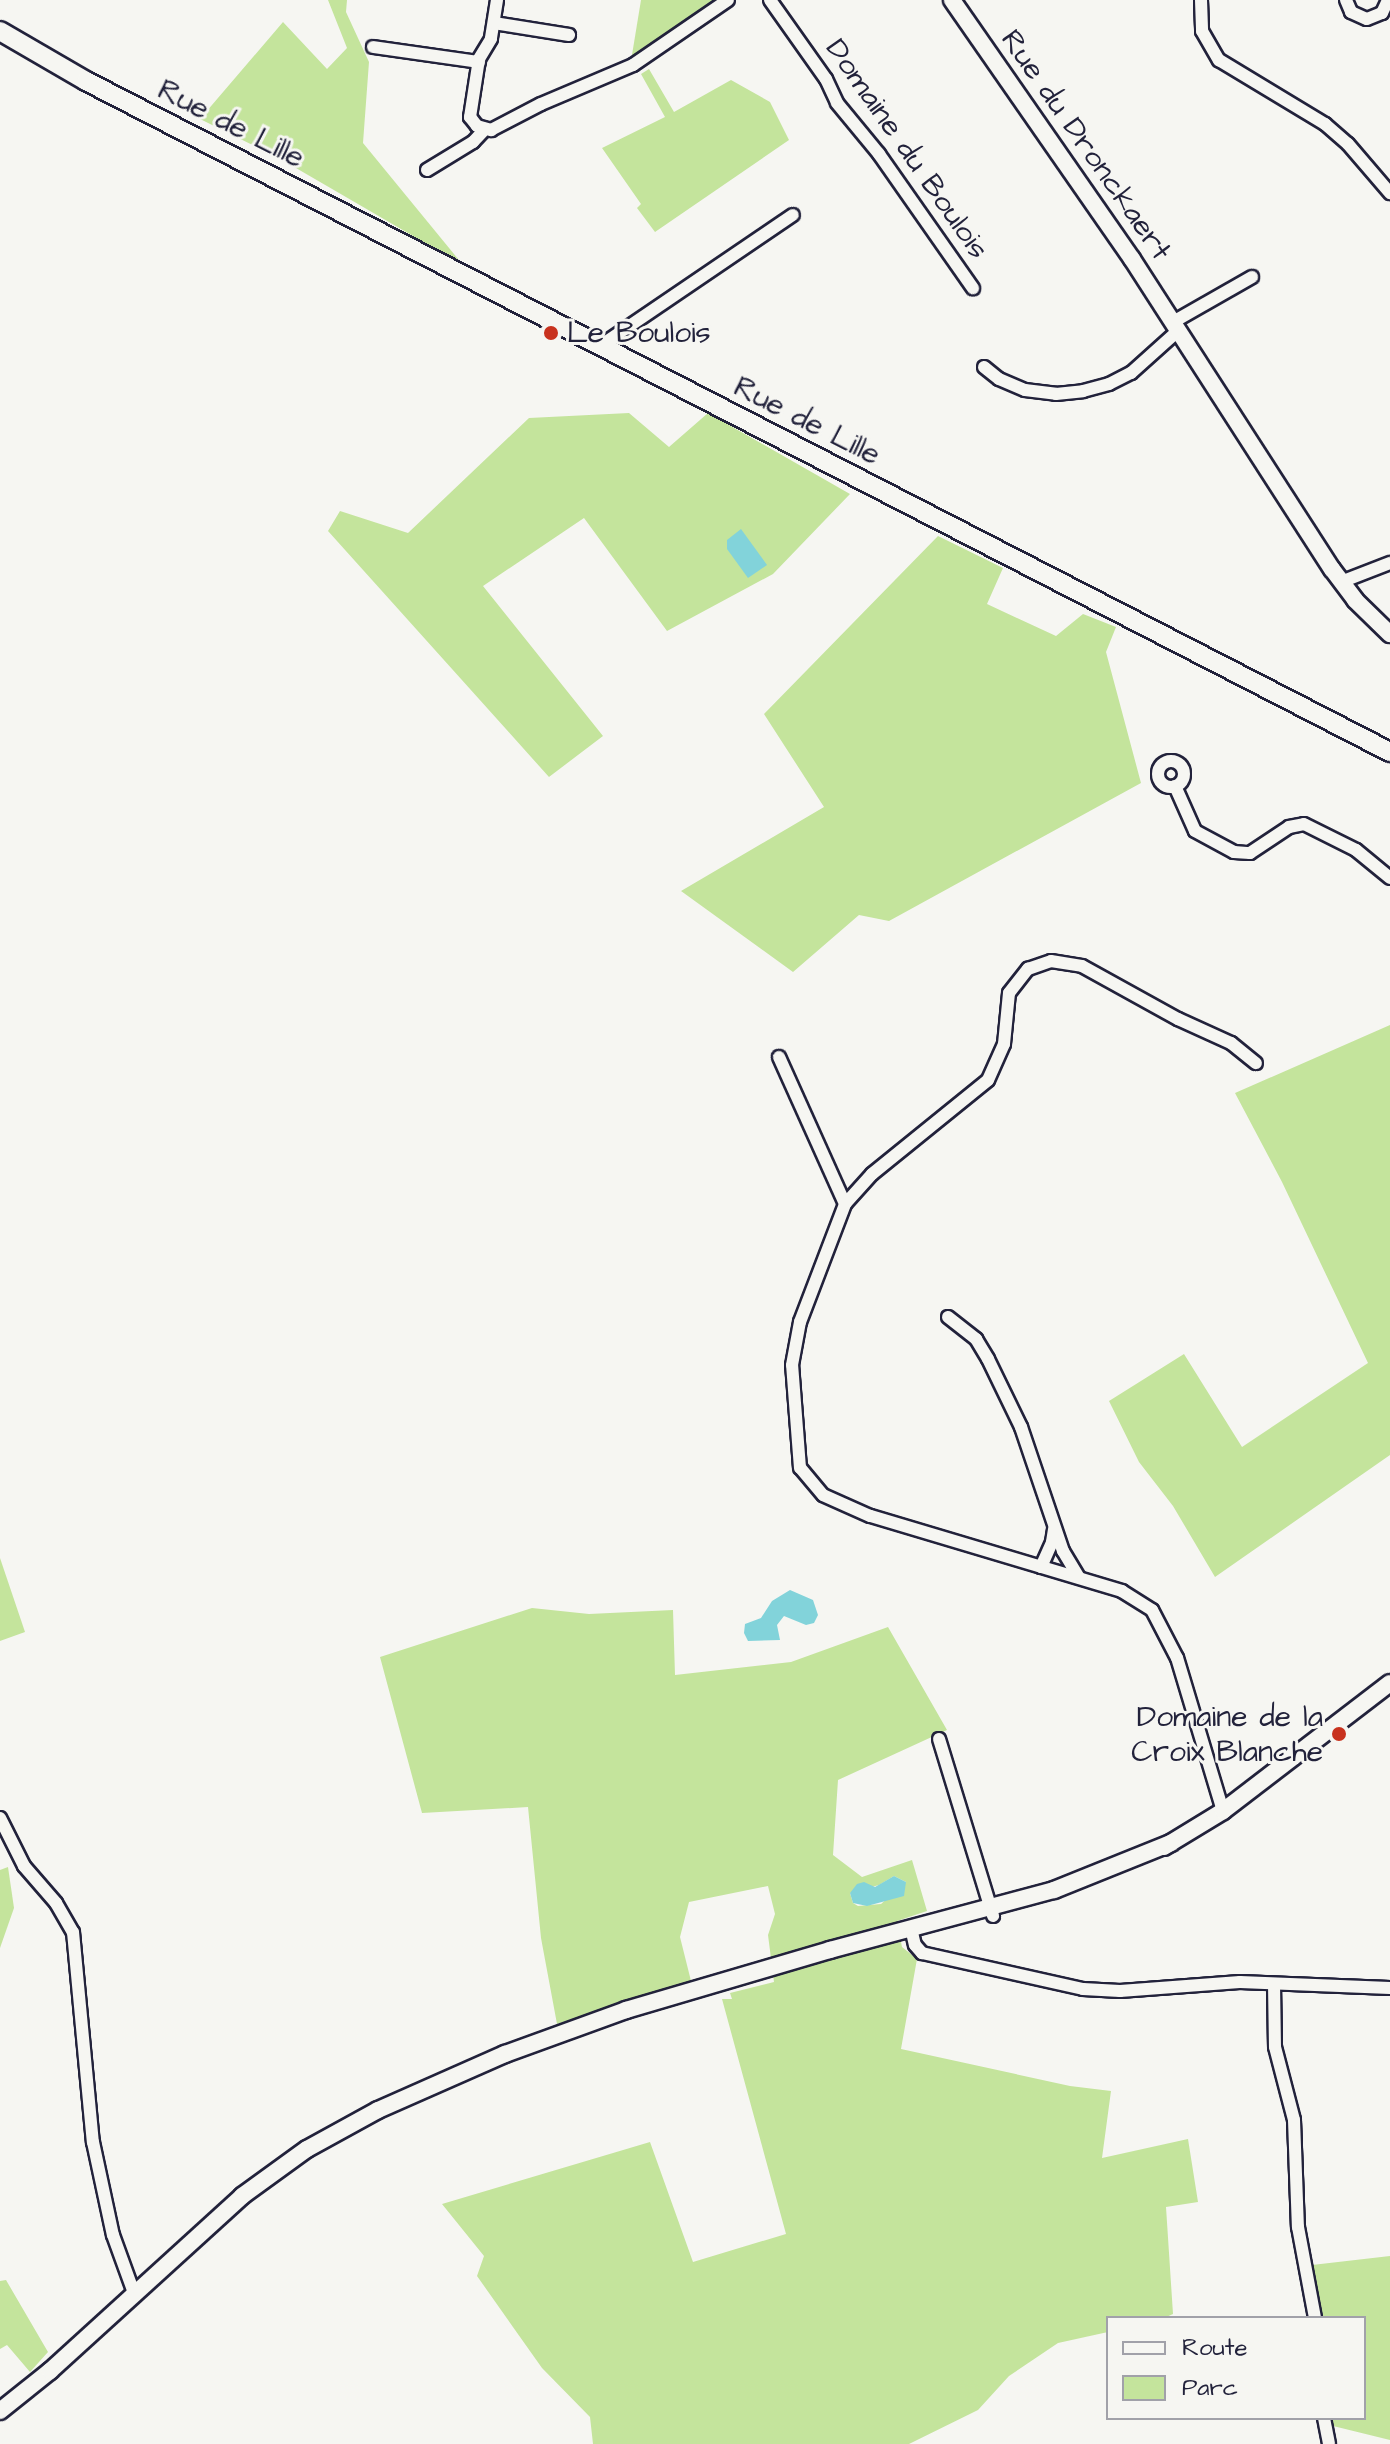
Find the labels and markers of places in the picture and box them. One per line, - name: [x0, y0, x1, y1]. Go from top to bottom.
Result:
- place label: Le Boulois: [567, 315, 711, 351]
- marker: Le Boulois: [542, 324, 560, 342]
- place label: Domaine de la Croix Blanche: [1131, 1699, 1323, 1770]
- marker: Domaine de la Croix Blanche: [1330, 1725, 1348, 1743]

